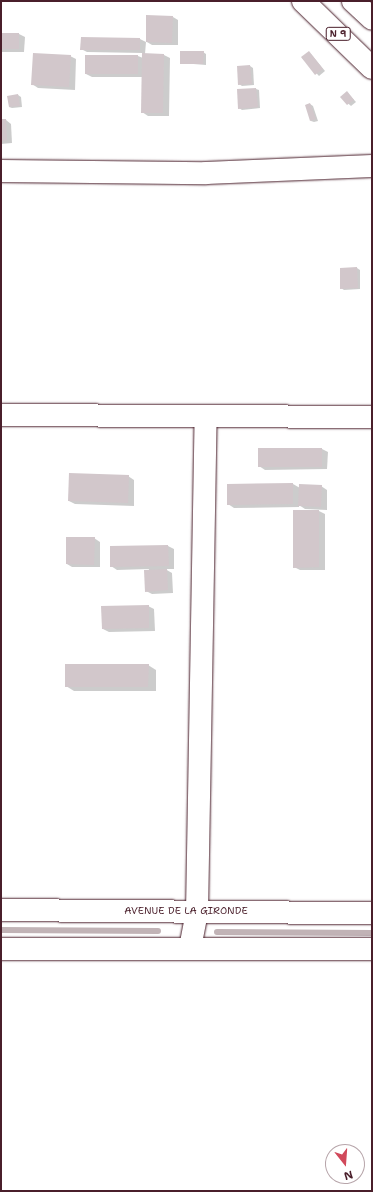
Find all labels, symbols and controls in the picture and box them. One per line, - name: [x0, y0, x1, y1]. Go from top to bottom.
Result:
- road number: N 9: [325, 27, 351, 41]
- street label: AVENUE DE LA GIRONDE: [124, 905, 248, 917]
- north arrow: [325, 1144, 365, 1184]
- text: N: [342, 1167, 355, 1183]

